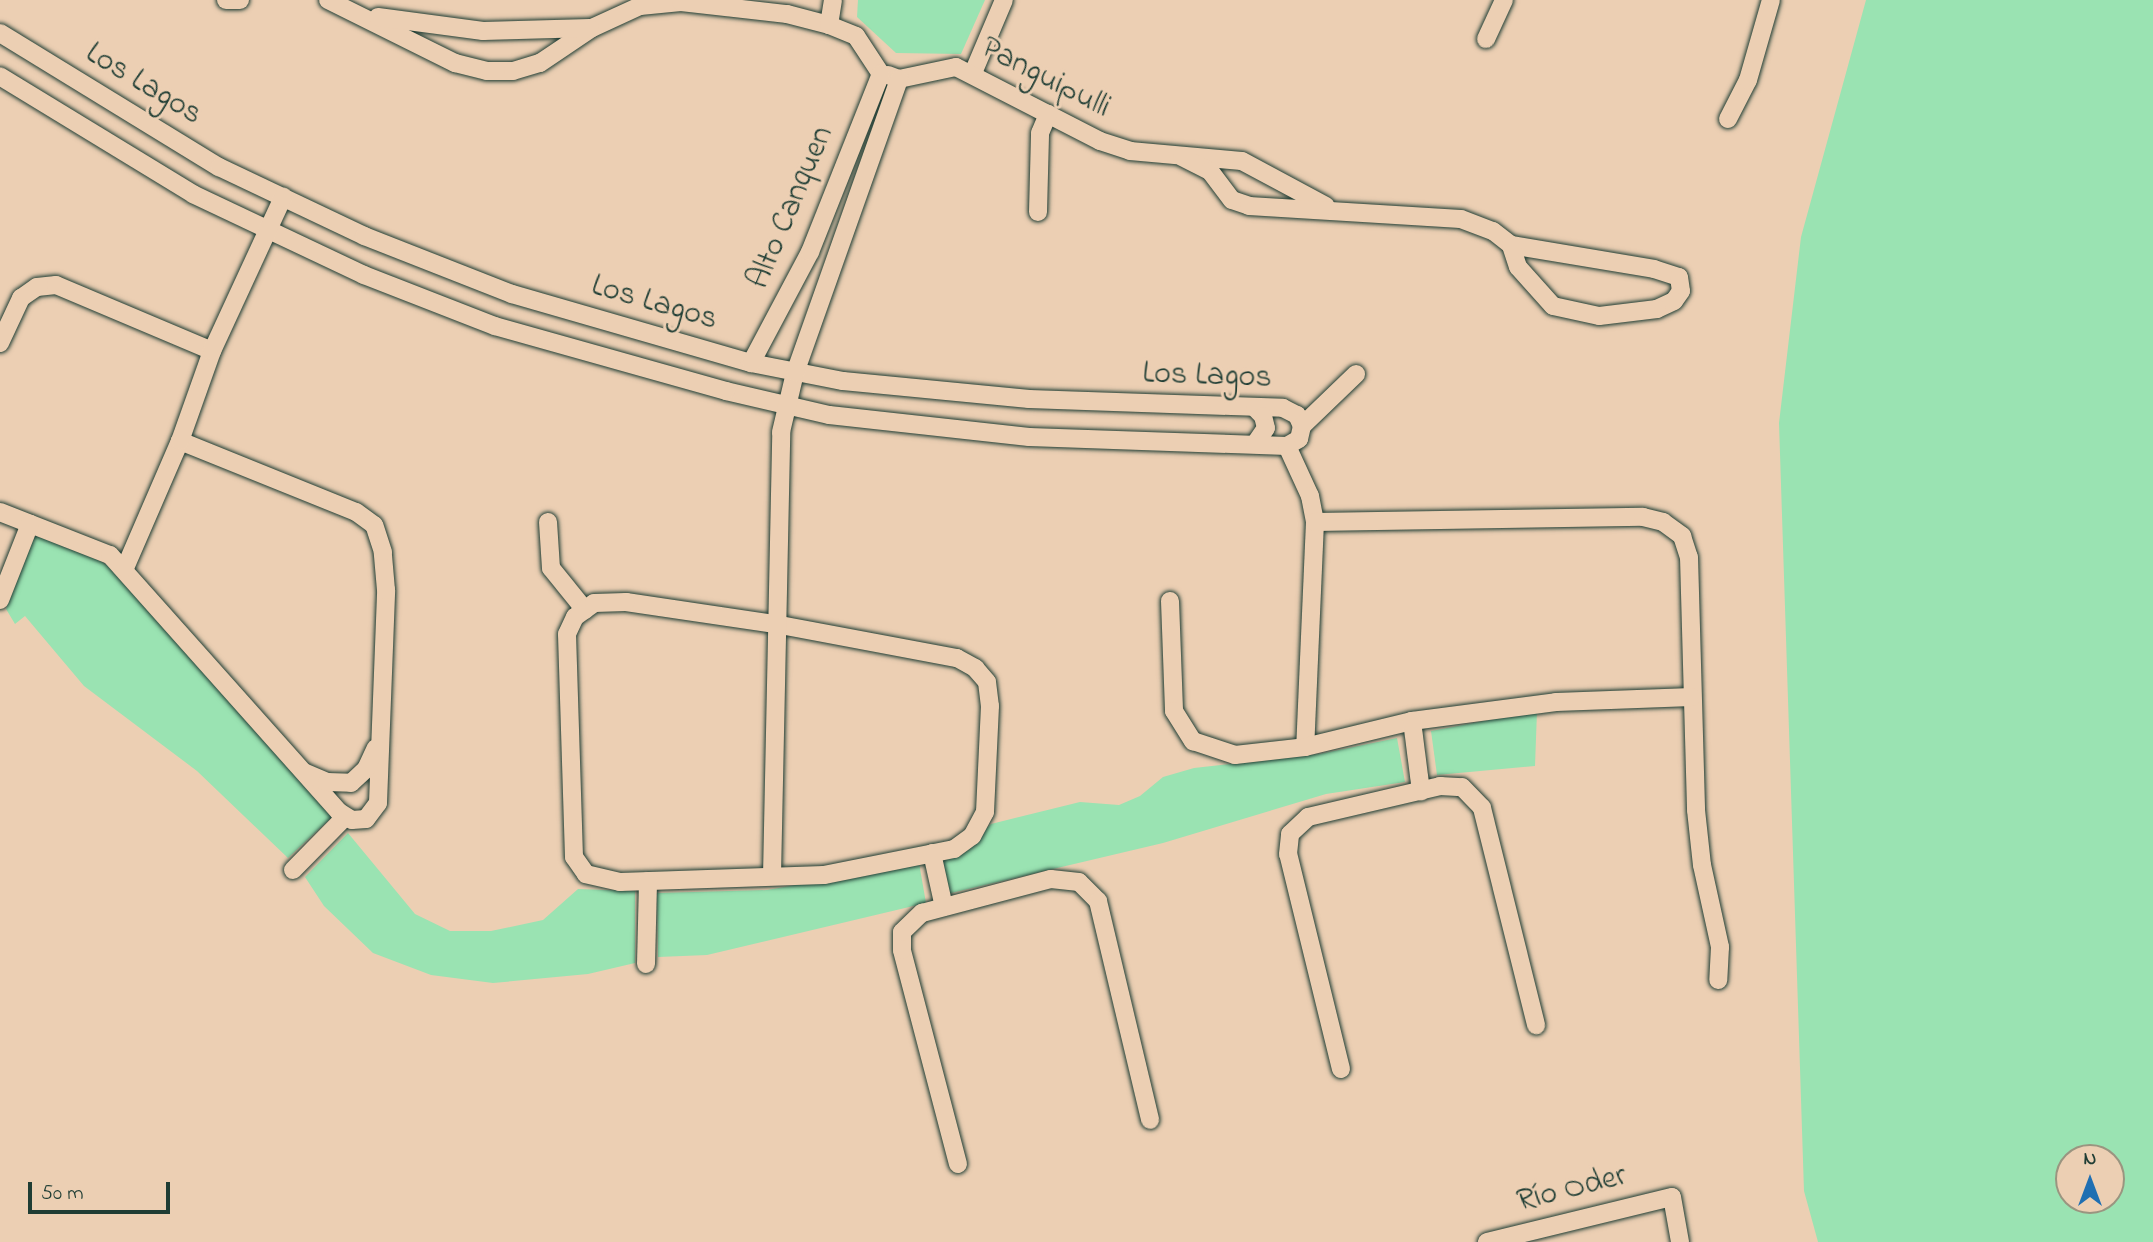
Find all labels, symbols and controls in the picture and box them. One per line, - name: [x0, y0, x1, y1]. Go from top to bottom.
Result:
- street label: Panguipulli: [974, 30, 1116, 128]
- street label: Los Lagos: [78, 35, 208, 135]
- street label: Alto Canquen: [741, 121, 843, 295]
- street label: Los Lagos: [587, 268, 721, 340]
- street label: Los Lagos: [1142, 356, 1272, 398]
- north arrow: [2055, 1144, 2125, 1214]
- text: N: [2084, 1146, 2096, 1173]
- street label: Río Oder: [1513, 1158, 1631, 1222]
- scale bar: [32, 1168, 173, 1212]
- text: 50 m: [41, 1179, 84, 1209]

